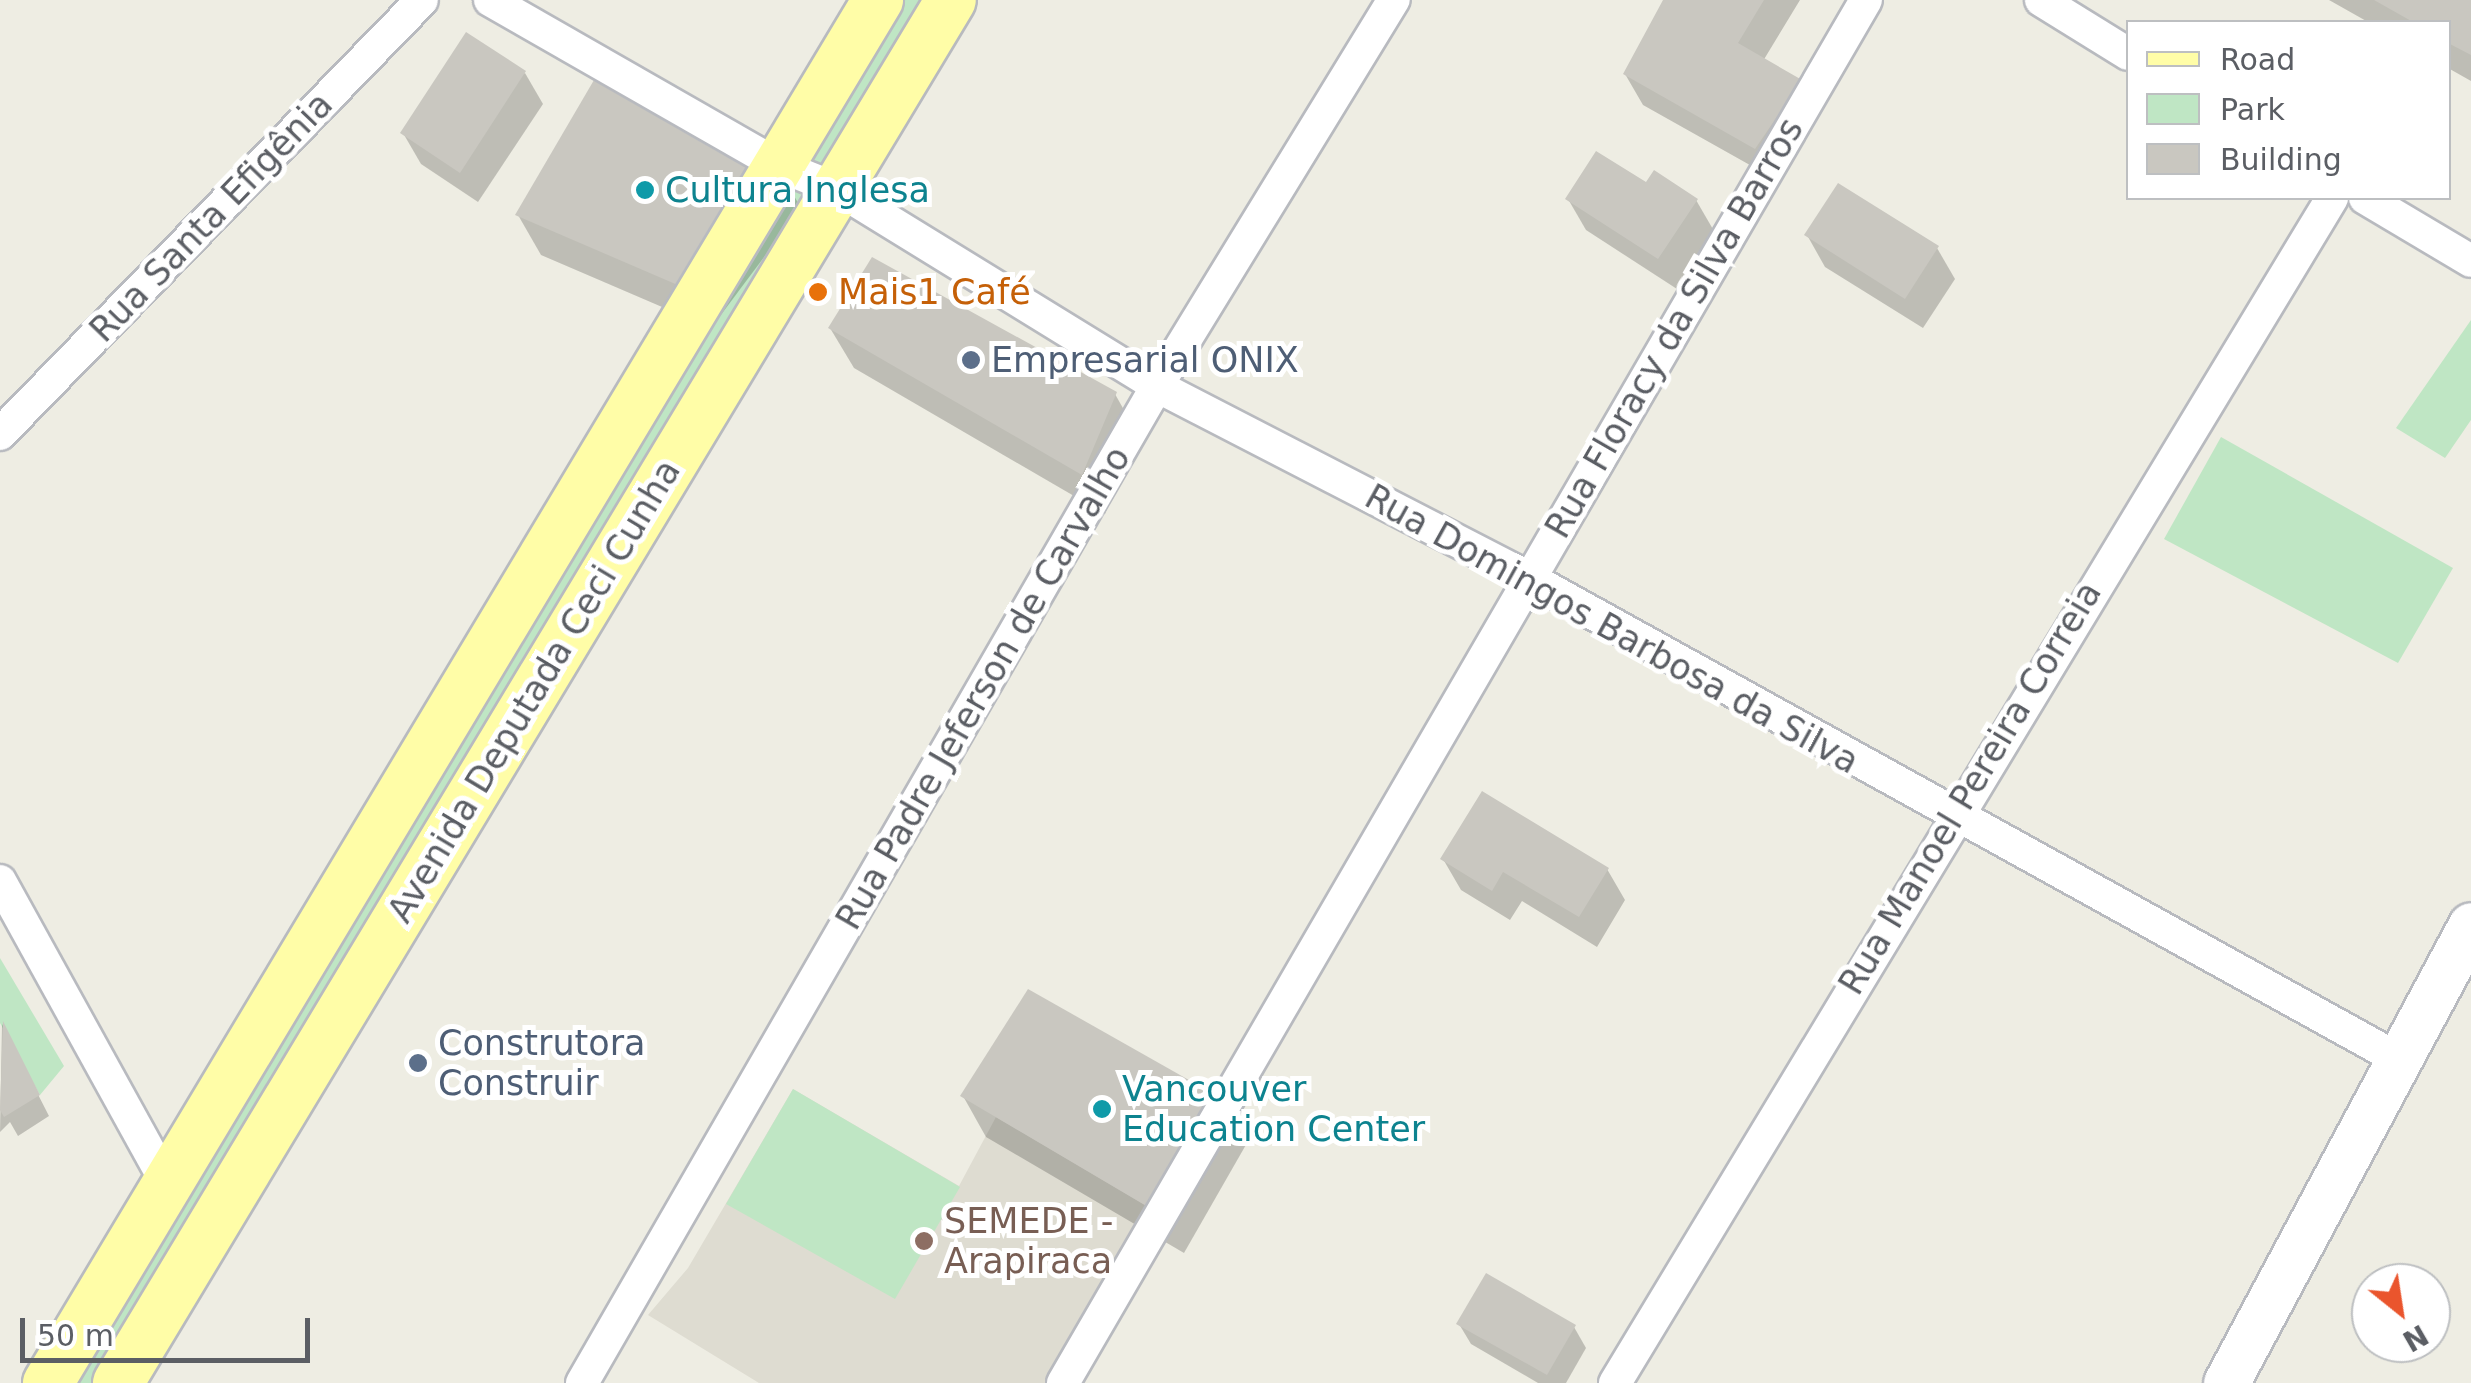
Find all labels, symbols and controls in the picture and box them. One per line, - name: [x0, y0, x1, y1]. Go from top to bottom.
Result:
- legend: [2126, 20, 2451, 200]
- text: Road: [2220, 42, 2295, 77]
- street label: Rua Santa Efigênia: [81, 83, 341, 351]
- text: Park: [2220, 92, 2285, 127]
- street label: Rua Floracy da Silva Barros: [1536, 111, 1812, 545]
- text: Building: [2220, 142, 2342, 177]
- place label: Cultura Inglesa: [665, 169, 930, 211]
- marker: Cultura Inglesa: [634, 179, 656, 201]
- place label: Mais1 Café: [838, 271, 1031, 313]
- marker: Mais1 Café: [807, 281, 829, 303]
- place label: Empresarial ONIX: [991, 339, 1299, 381]
- marker: Empresarial ONIX: [960, 349, 982, 371]
- street label: Rua Padre Jeferson de Carvalho: [827, 439, 1139, 937]
- street label: Avenida Deputada Ceci Cunha: [379, 452, 689, 930]
- street label: Rua Domingos Barbosa da Silva: [1358, 475, 1866, 783]
- street label: Rua Manoel Pereira Correia: [1830, 574, 2110, 1002]
- place label: Construtora Construir: [438, 1022, 646, 1104]
- marker: Construtora Construir: [407, 1052, 429, 1074]
- place label: Vancouver Education Center: [1122, 1068, 1425, 1150]
- marker: Vancouver Education Center: [1091, 1098, 1113, 1120]
- place label: SEMEDE - Arapiraca: [944, 1200, 1113, 1282]
- marker: SEMEDE - Arapiraca: [913, 1230, 935, 1252]
- north arrow: [2351, 1263, 2451, 1363]
- scale bar: [25, 1298, 315, 1360]
- text: 50 m: [37, 1318, 114, 1353]
- text: N: [2397, 1318, 2434, 1358]

